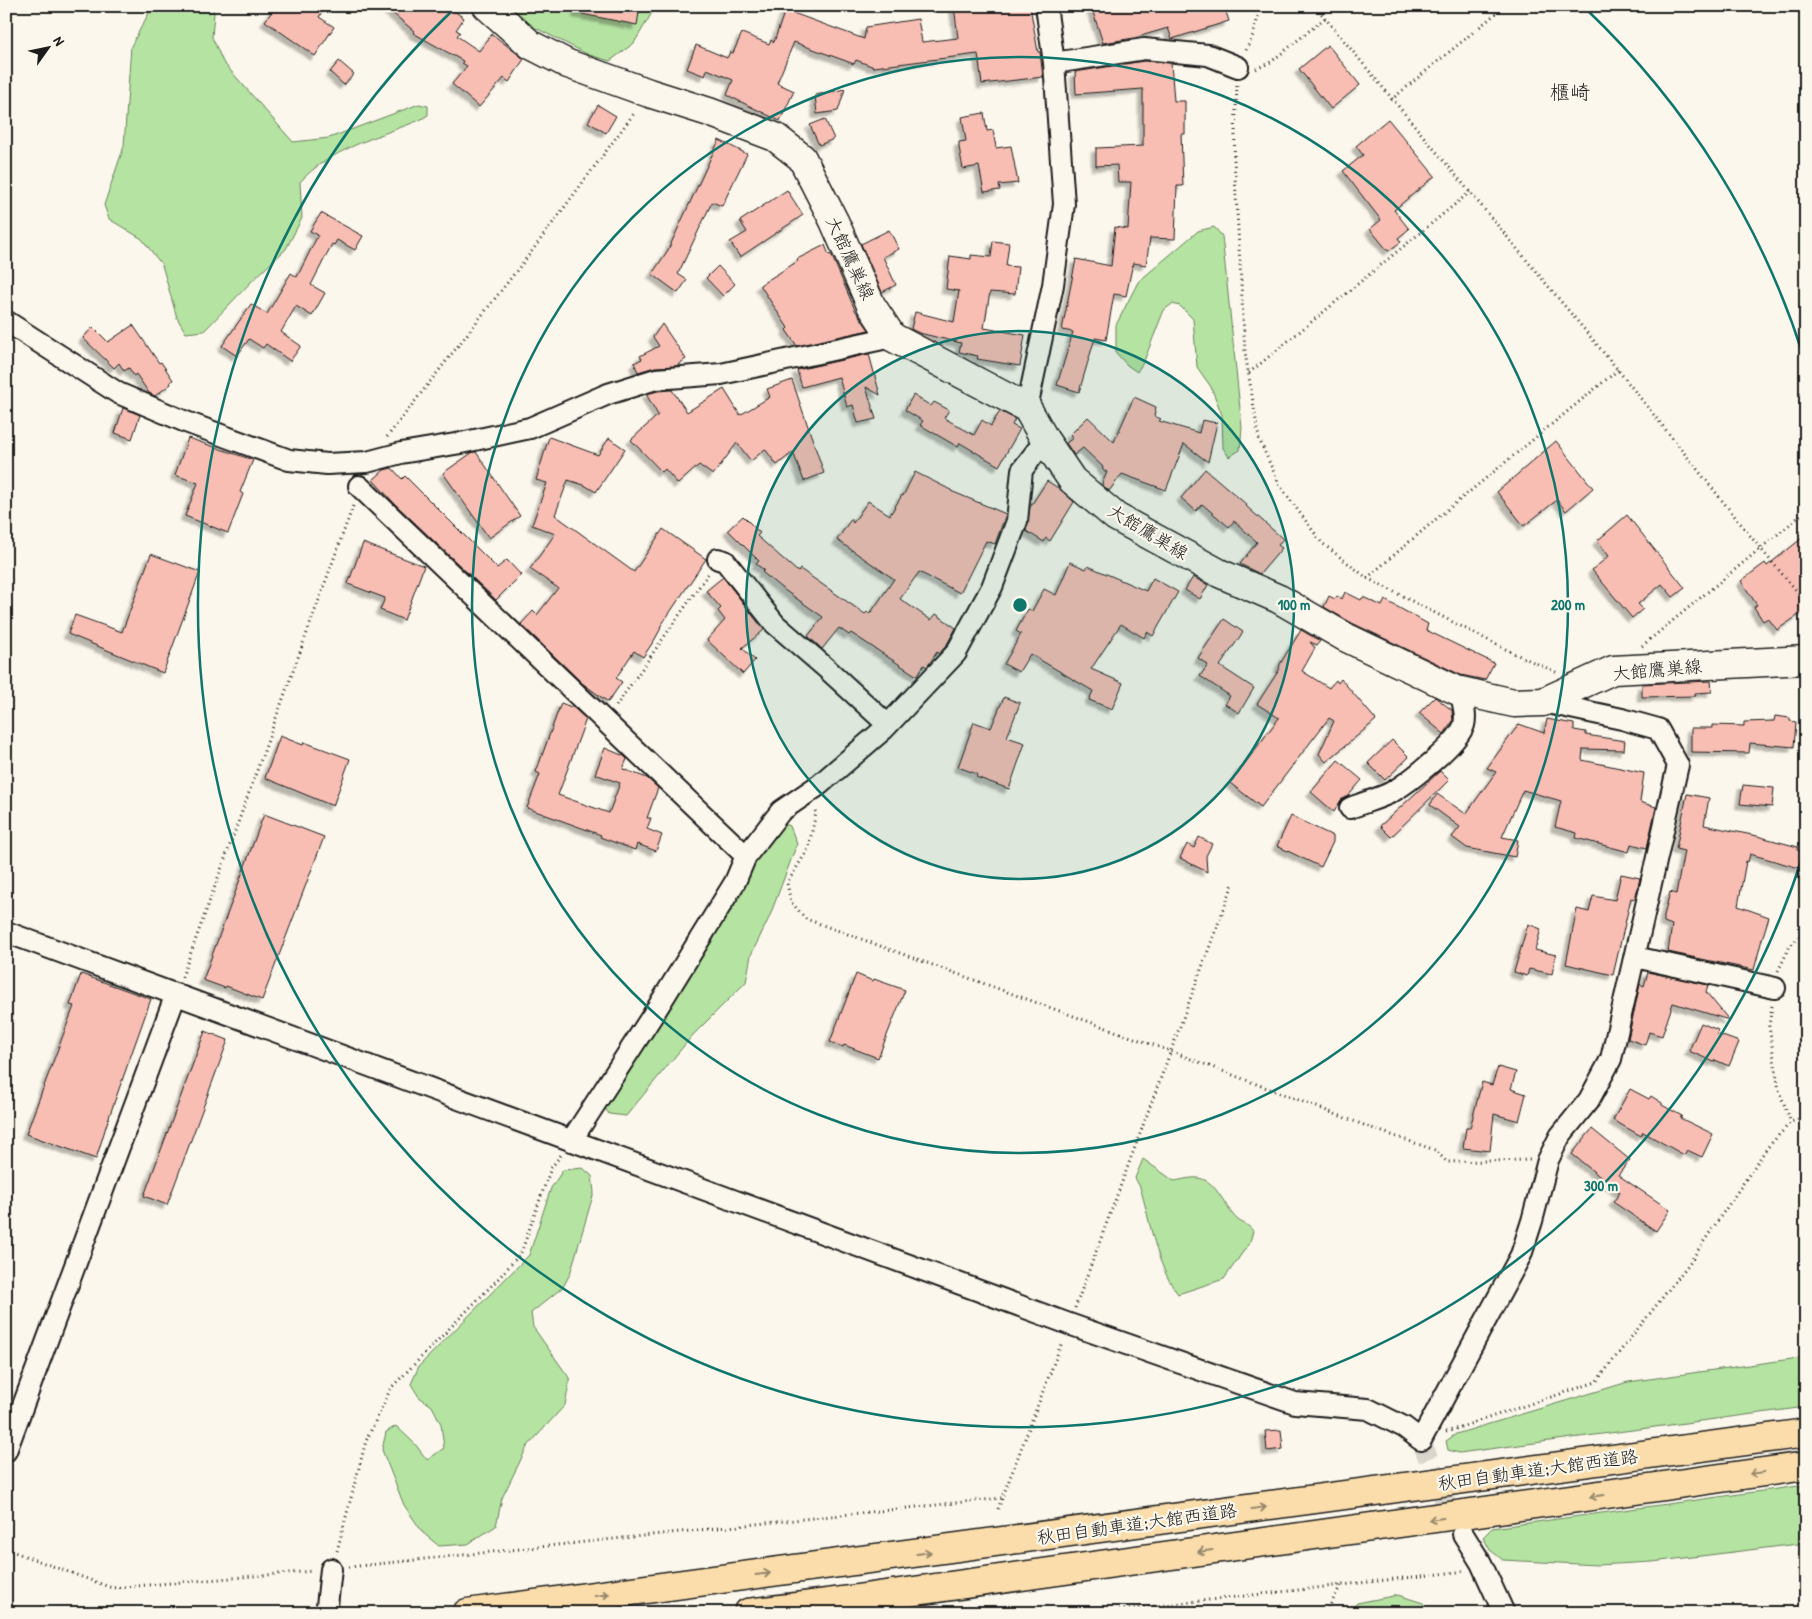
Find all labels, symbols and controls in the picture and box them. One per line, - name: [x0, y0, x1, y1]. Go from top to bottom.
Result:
- north arrow: [22, 22, 72, 72]
- text: N: [49, 32, 70, 49]
- district label: 櫃崎: [1550, 78, 1590, 105]
- street label: 大館鷹巣線: [820, 212, 881, 304]
- street label: 大館鷹巣線: [1103, 498, 1193, 565]
- text: 100 m: [1278, 594, 1310, 615]
- text: 200 m: [1551, 594, 1585, 615]
- centre of rings: [1011, 596, 1029, 614]
- street label: 大館鷹巣線: [1611, 653, 1703, 686]
- text: 300 m: [1584, 1175, 1618, 1196]
- street label: 秋田自動車道;大館西道路: [1436, 1443, 1640, 1496]
- one-way arrow: [1750, 1468, 1766, 1478]
- one-way arrow: [1589, 1491, 1605, 1501]
- street label: 秋田自動車道;大館西道路: [1035, 1497, 1239, 1550]
- one-way arrow: [1251, 1502, 1267, 1512]
- one-way arrow: [1428, 1514, 1444, 1524]
- one-way arrow: [1198, 1546, 1214, 1556]
- one-way arrow: [916, 1547, 932, 1557]
- one-way arrow: [755, 1569, 771, 1579]
- one-way arrow: [594, 1590, 610, 1600]

